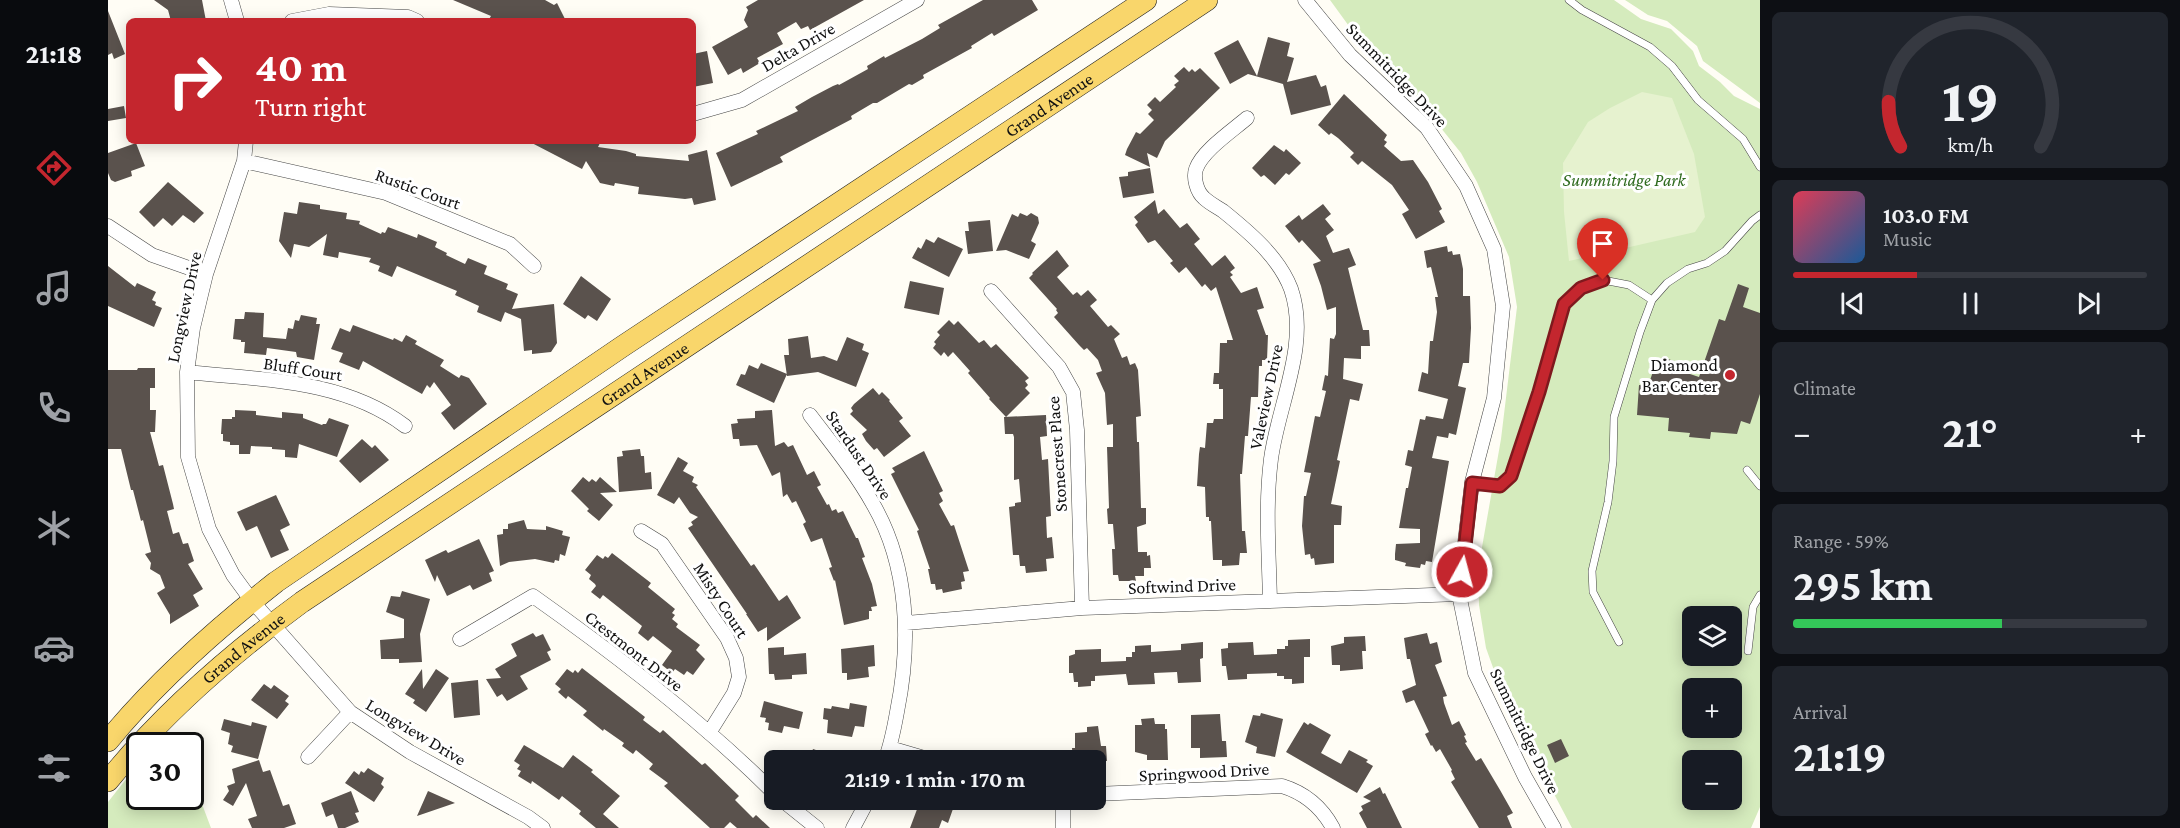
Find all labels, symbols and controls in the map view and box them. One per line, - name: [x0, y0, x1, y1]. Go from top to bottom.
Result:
- street label: Delta Drive: [758, 18, 838, 76]
- street label: Summitridge Drive: [1342, 19, 1452, 131]
- text: 21:18: [25, 39, 83, 69]
- icon: right: [156, 42, 234, 120]
- text: 40 m: [255, 43, 347, 90]
- text: 19: [1941, 65, 1999, 134]
- street label: Grand Avenue: [1001, 69, 1097, 141]
- text: Turn right: [255, 92, 366, 122]
- text: km/h: [1947, 133, 1994, 157]
- icon: directions: [33, 147, 75, 189]
- street label: Rustic Court: [373, 164, 464, 214]
- park label: Summitridge Park: [1563, 170, 1687, 190]
- text: 103.0 FM: [1883, 203, 1969, 228]
- pin: [1577, 218, 1628, 280]
- icon: arrive: [1586, 227, 1619, 260]
- text: Music: [1883, 228, 1932, 250]
- street label: Longview Drive: [162, 250, 206, 364]
- icon: music: [33, 267, 75, 309]
- icon: previous: [1836, 287, 1869, 320]
- icon: pause: [1954, 287, 1987, 320]
- icon: next: [2072, 287, 2105, 320]
- street label: Grand Avenue: [597, 338, 692, 411]
- street label: Valeview Drive: [1245, 342, 1287, 451]
- street label: Bluff Court: [262, 353, 345, 385]
- place label: Diamond Bar Center: [1642, 355, 1719, 396]
- marker: Diamond Bar Center: [1723, 368, 1737, 382]
- text: Climate: [1793, 377, 1856, 399]
- icon: phone: [33, 387, 75, 429]
- street label: Stonecrest Place: [1043, 395, 1071, 513]
- street label: Stardust Drive: [822, 407, 896, 503]
- text: 21°: [1942, 407, 1998, 457]
- text: −: [1793, 414, 1810, 451]
- text: +: [2130, 414, 2147, 451]
- icon: climate: [33, 507, 75, 549]
- text: Range · 59%: [1793, 530, 1889, 552]
- position arrow: [1430, 540, 1494, 604]
- street label: Misty Court: [689, 559, 753, 642]
- text: 295 km: [1793, 560, 1933, 610]
- street label: Softwind Drive: [1128, 574, 1236, 598]
- street label: Crestmont Drive: [581, 606, 687, 696]
- map controls: [1682, 606, 1742, 810]
- button: layers: [1682, 606, 1742, 666]
- street label: Grand Avenue: [198, 608, 289, 688]
- icon: car: [33, 627, 75, 669]
- street label: Summitridge Drive: [1486, 665, 1564, 797]
- button: +: [1682, 678, 1742, 738]
- street label: Longview Drive: [362, 694, 470, 770]
- text: Arrival: [1793, 701, 1847, 723]
- text: 21:19: [1793, 731, 1887, 781]
- speed limit sign: 30: [126, 732, 204, 810]
- icon: filters: [33, 747, 75, 789]
- button: −: [1682, 750, 1742, 810]
- street label: Springwood Drive: [1138, 759, 1270, 785]
- text: 21:19 · 1 min · 170 m: [845, 767, 1025, 792]

